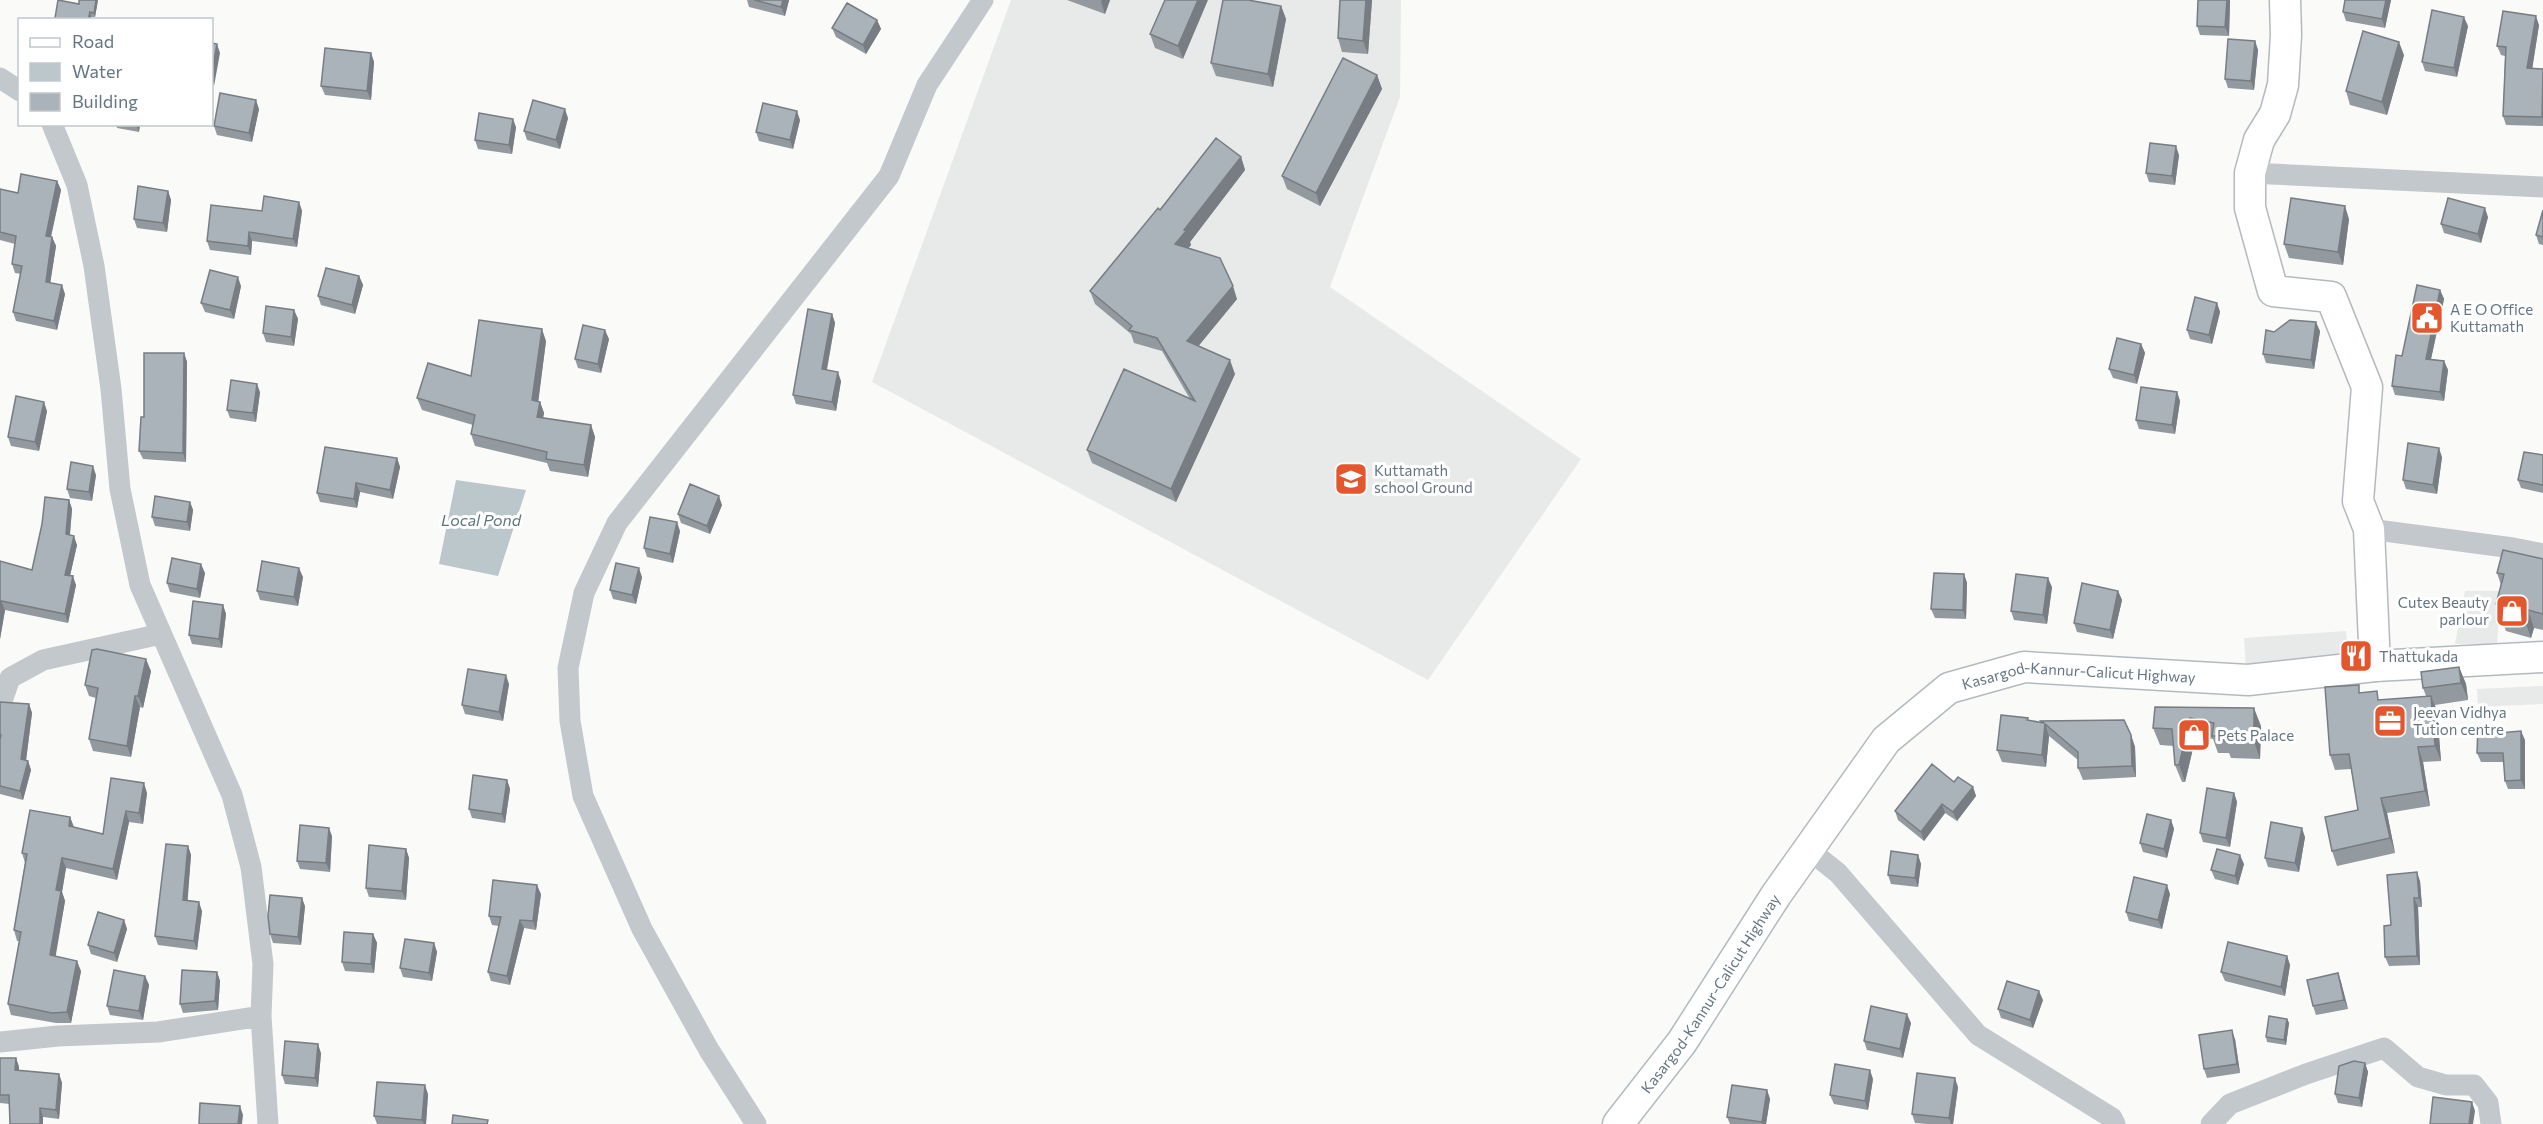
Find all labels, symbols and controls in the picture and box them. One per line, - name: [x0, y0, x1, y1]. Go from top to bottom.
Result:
- legend: [18, 18, 213, 126]
- text: Road: [72, 30, 114, 52]
- text: Water: [72, 60, 123, 82]
- text: Building: [72, 90, 138, 112]
- public building icon: A E O Office Kuttamath: [2409, 300, 2445, 336]
- place label: A E O Office Kuttamath: [2450, 300, 2533, 335]
- school or university icon: Kuttamath school Ground: [1333, 461, 1369, 497]
- place label: Kuttamath school Ground: [1374, 461, 1473, 496]
- water label: Local Pond: [441, 510, 522, 529]
- place label: Cutex Beauty parlour: [2398, 593, 2489, 628]
- shop icon: Cutex Beauty parlour: [2494, 593, 2530, 629]
- restaurant icon: Thattukada: [2338, 638, 2374, 674]
- place label: Thattukada: [2379, 647, 2458, 665]
- street label: Kasargod-Kannur-Calicut Highway: [1960, 658, 2196, 693]
- office icon: Jeevan Vidhya Tution centre: [2372, 703, 2408, 739]
- place label: Jeevan Vidhya Tution centre: [2413, 703, 2507, 738]
- shop icon: Pets Palace: [2176, 717, 2212, 753]
- place label: Pets Palace: [2217, 726, 2294, 744]
- street label: Kasargod-Kannur-Calicut Highway: [1637, 890, 1783, 1096]

